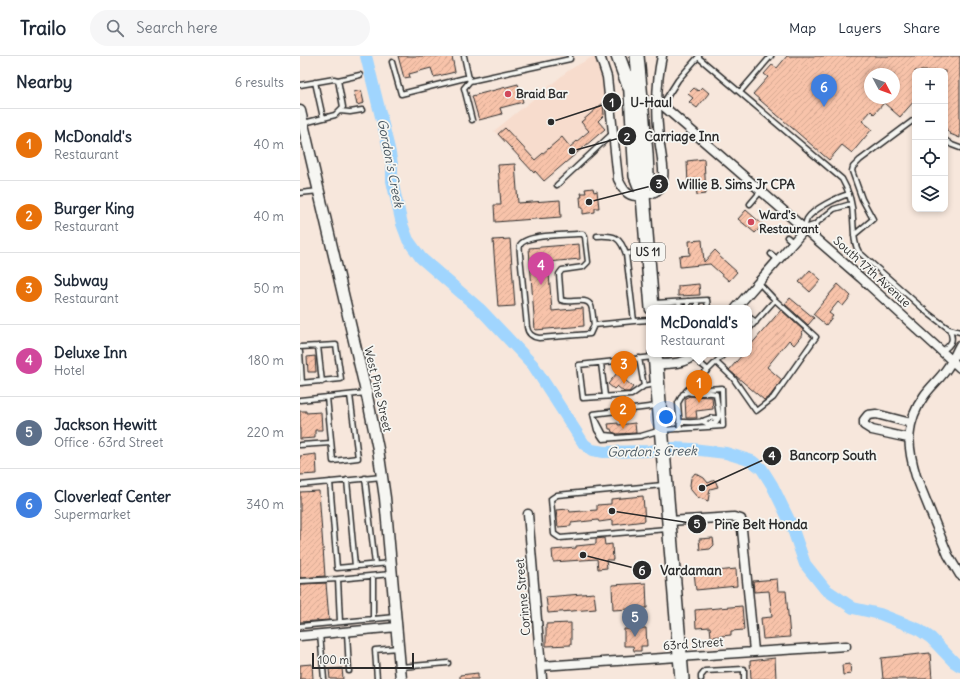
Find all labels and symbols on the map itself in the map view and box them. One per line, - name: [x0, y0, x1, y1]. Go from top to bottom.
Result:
- north arrow: [864, 68, 900, 104]
- pin: 6: [811, 74, 837, 107]
- place label: Braid Bar: [516, 86, 568, 101]
- marker: Braid Bar: [503, 89, 513, 99]
- callout: U-Haul: [602, 90, 680, 115]
- text: U-Haul: [630, 94, 672, 111]
- text: 1: [610, 95, 614, 110]
- water label: Gordon's Creek: [374, 117, 408, 210]
- callout: Carriage Inn: [617, 124, 728, 149]
- text: Carriage Inn: [645, 128, 720, 145]
- text: 2: [624, 129, 631, 144]
- callout: Willie B. Sims Jr CPA: [649, 172, 802, 197]
- text: 3: [656, 176, 663, 191]
- text: Willie B. Sims Jr CPA: [677, 176, 796, 193]
- place label: Ward's Restaurant: [759, 207, 820, 236]
- marker: Ward's Restaurant: [746, 217, 756, 227]
- street label: South 17th Avenue: [831, 233, 914, 310]
- road number: US 11: [631, 243, 665, 261]
- pin: 4: [528, 252, 554, 285]
- street label: West Pine Street: [361, 345, 396, 433]
- pin: 3: [611, 351, 637, 384]
- pin: 1: [686, 370, 712, 403]
- pin: 2: [610, 396, 636, 429]
- your location: [656, 407, 676, 427]
- water label: Gordon's Creek: [607, 442, 698, 461]
- callout: Bancorp South: [762, 443, 885, 468]
- text: Bancorp South: [789, 447, 877, 464]
- text: 4: [769, 448, 776, 463]
- callout: Pine Belt Honda: [687, 512, 816, 537]
- text: 5: [694, 516, 701, 531]
- text: Pine Belt Honda: [714, 516, 808, 533]
- street label: Corinne Street: [512, 558, 533, 636]
- callout: Vardaman: [632, 558, 730, 583]
- text: Vardaman: [660, 562, 722, 579]
- text: 6: [639, 563, 646, 578]
- pin: 5: [622, 604, 648, 637]
- street label: 63rd Street: [662, 634, 724, 653]
- scale bar: [312, 651, 414, 670]

